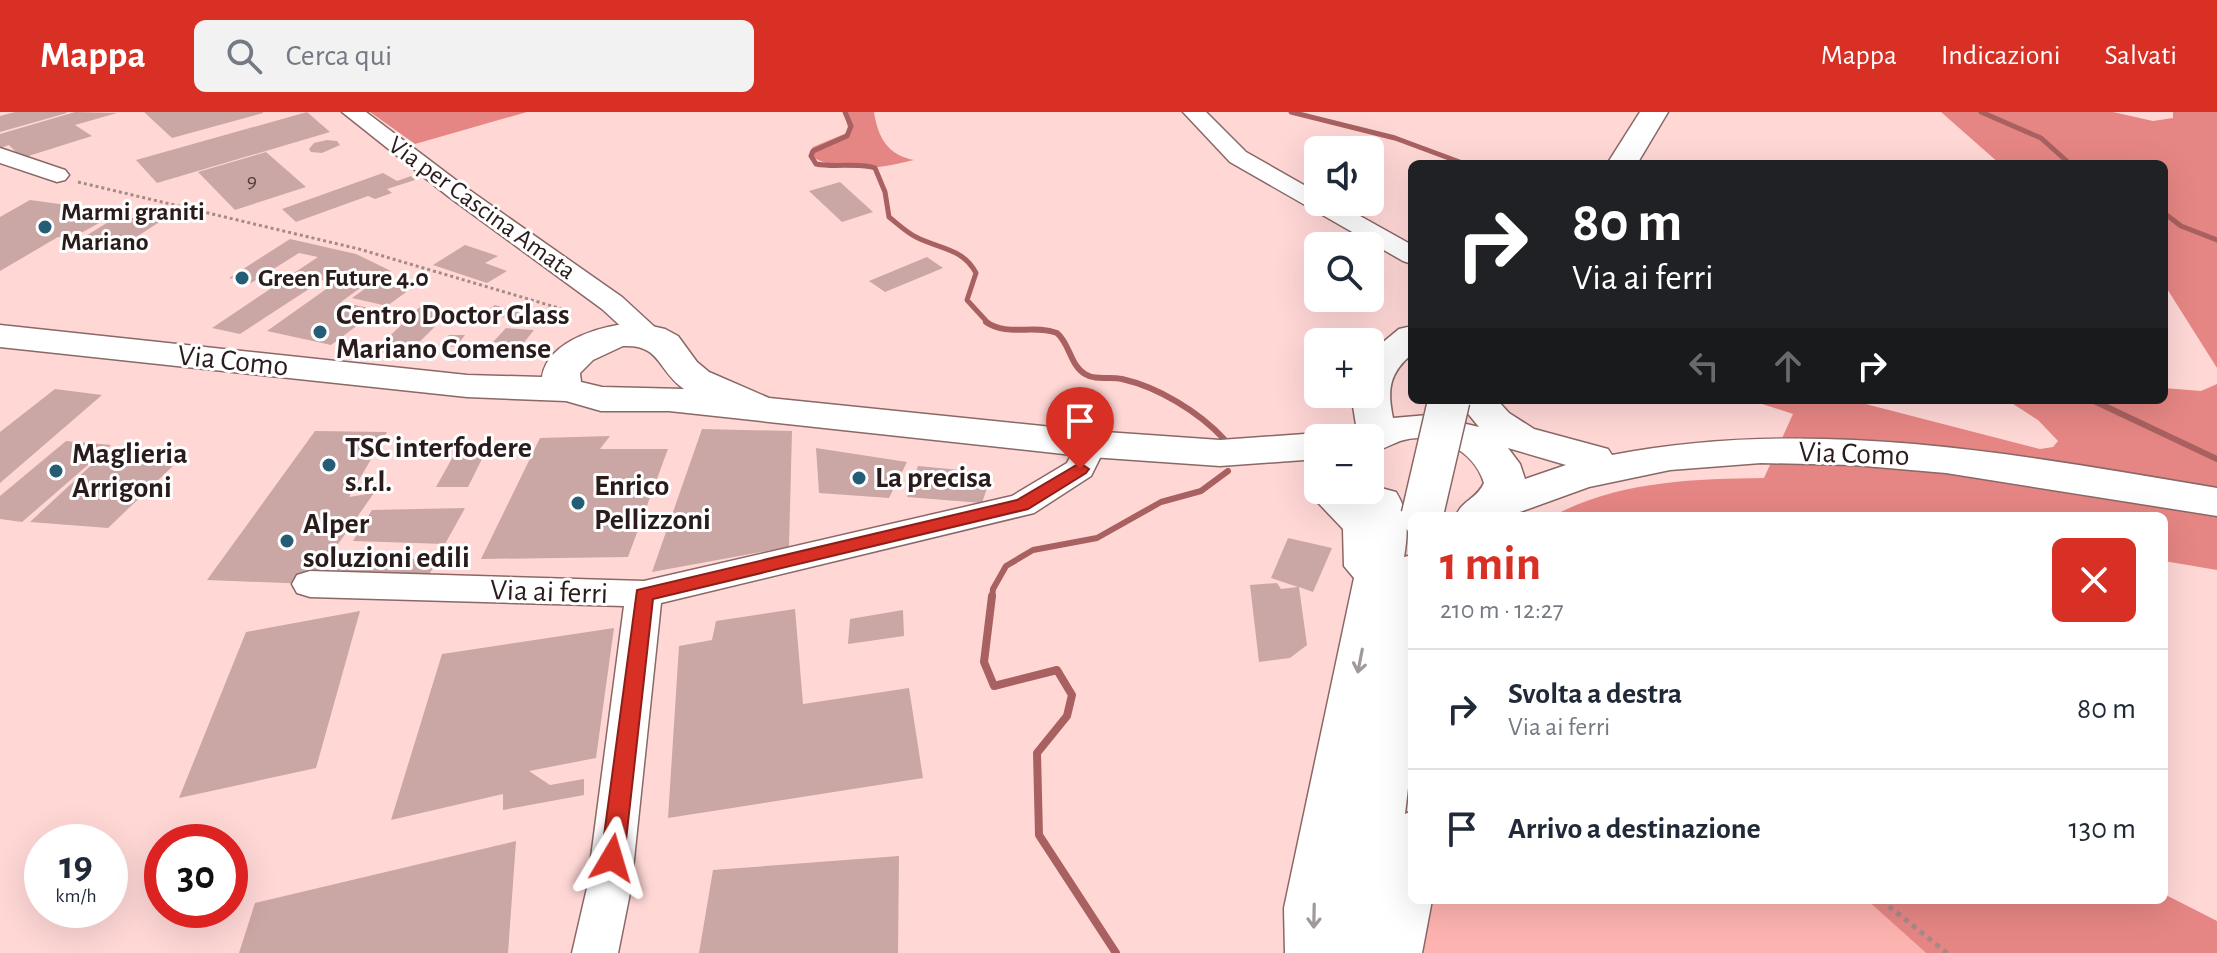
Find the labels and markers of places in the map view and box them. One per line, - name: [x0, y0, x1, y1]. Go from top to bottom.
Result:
- place label: Marmi graniti Mariano: [61, 199, 205, 255]
- marker: Marmi graniti Mariano: [36, 218, 54, 236]
- place label: Green Future 4.0: [258, 265, 429, 291]
- marker: Green Future 4.0: [233, 269, 251, 287]
- place label: Centro Doctor Glass Mariano Comense: [336, 300, 569, 364]
- marker: Centro Doctor Glass Mariano Comense: [311, 323, 329, 341]
- pin: [1046, 387, 1114, 469]
- place label: TSC interfodere s.r.l.: [345, 433, 532, 497]
- place label: Maglieria Arrigoni: [72, 439, 188, 503]
- marker: TSC interfodere s.r.l.: [320, 456, 338, 474]
- marker: Maglieria Arrigoni: [47, 462, 65, 480]
- place label: La precisa: [875, 463, 992, 493]
- marker: La precisa: [850, 469, 868, 487]
- place label: Enrico Pellizzoni: [594, 471, 711, 535]
- marker: Enrico Pellizzoni: [569, 494, 587, 512]
- place label: Alper soluzioni edili: [303, 509, 470, 573]
- marker: Alper soluzioni edili: [278, 532, 296, 550]

